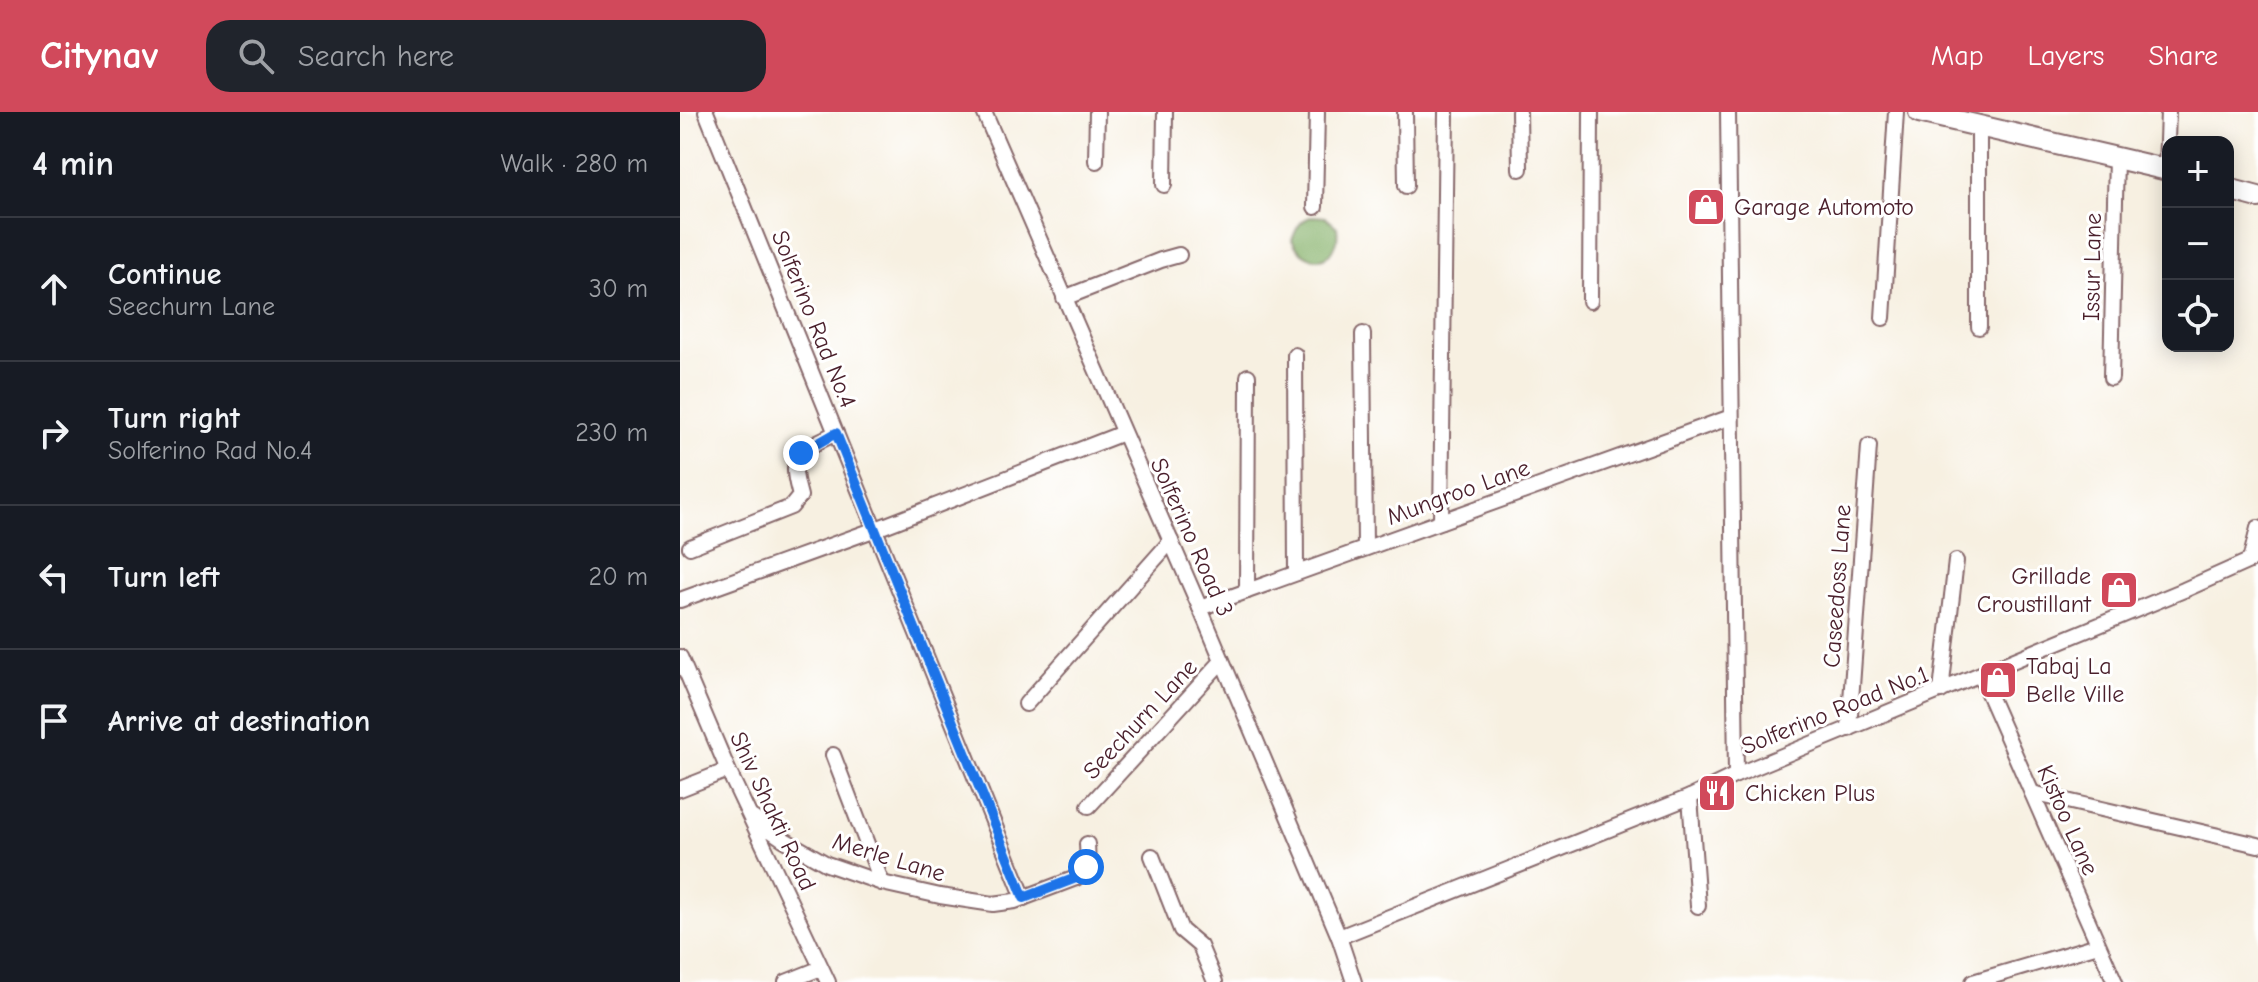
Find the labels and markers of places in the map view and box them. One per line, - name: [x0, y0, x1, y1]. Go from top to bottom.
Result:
- shop icon: Garage Automoto: [1685, 186, 1727, 228]
- place label: Garage Automoto: [1734, 193, 1914, 221]
- place label: Grillade Croustillant: [1977, 562, 2092, 618]
- shop icon: Grillade Croustillant: [2098, 569, 2140, 611]
- place label: Tabaj La Belle Ville: [2026, 652, 2124, 708]
- shop icon: Tabaj La Belle Ville: [1977, 659, 2019, 701]
- restaurant icon: Chicken Plus: [1696, 772, 1738, 814]
- place label: Chicken Plus: [1745, 779, 1875, 807]

